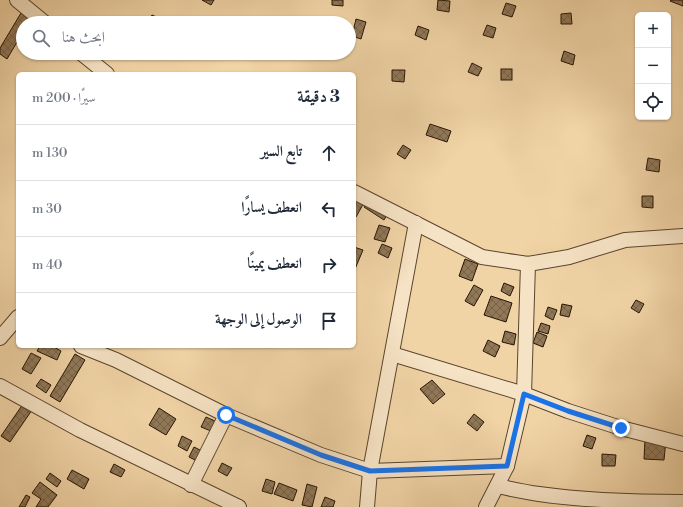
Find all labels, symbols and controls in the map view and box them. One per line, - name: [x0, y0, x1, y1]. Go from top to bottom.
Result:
- map controls: [635, 12, 671, 120]
- button: +: [635, 12, 671, 48]
- search box: [16, 16, 356, 60]
- icon: search: [30, 27, 52, 49]
- text: ابحث هنا: [62, 28, 105, 47]
- button: −: [635, 48, 671, 84]
- button: locate: [635, 84, 671, 120]
- text: 3 دقيقة: [297, 86, 340, 108]
- text: سيرًا · 200 m: [32, 90, 96, 106]
- text: تابع السير: [260, 142, 302, 161]
- icon: ahead: [318, 142, 340, 164]
- text: 130 m: [32, 145, 67, 161]
- text: انعطف يسارًا: [241, 198, 302, 217]
- icon: left: [318, 198, 340, 220]
- text: 30 m: [32, 201, 62, 217]
- text: انعطف يمينًا: [247, 254, 302, 273]
- icon: right: [318, 254, 340, 276]
- text: 40 m: [32, 257, 62, 273]
- text: الوصول إلى الوجهة: [215, 310, 302, 329]
- icon: arrive: [318, 310, 340, 332]
- route start: [217, 406, 235, 424]
- route end: [612, 419, 630, 437]

